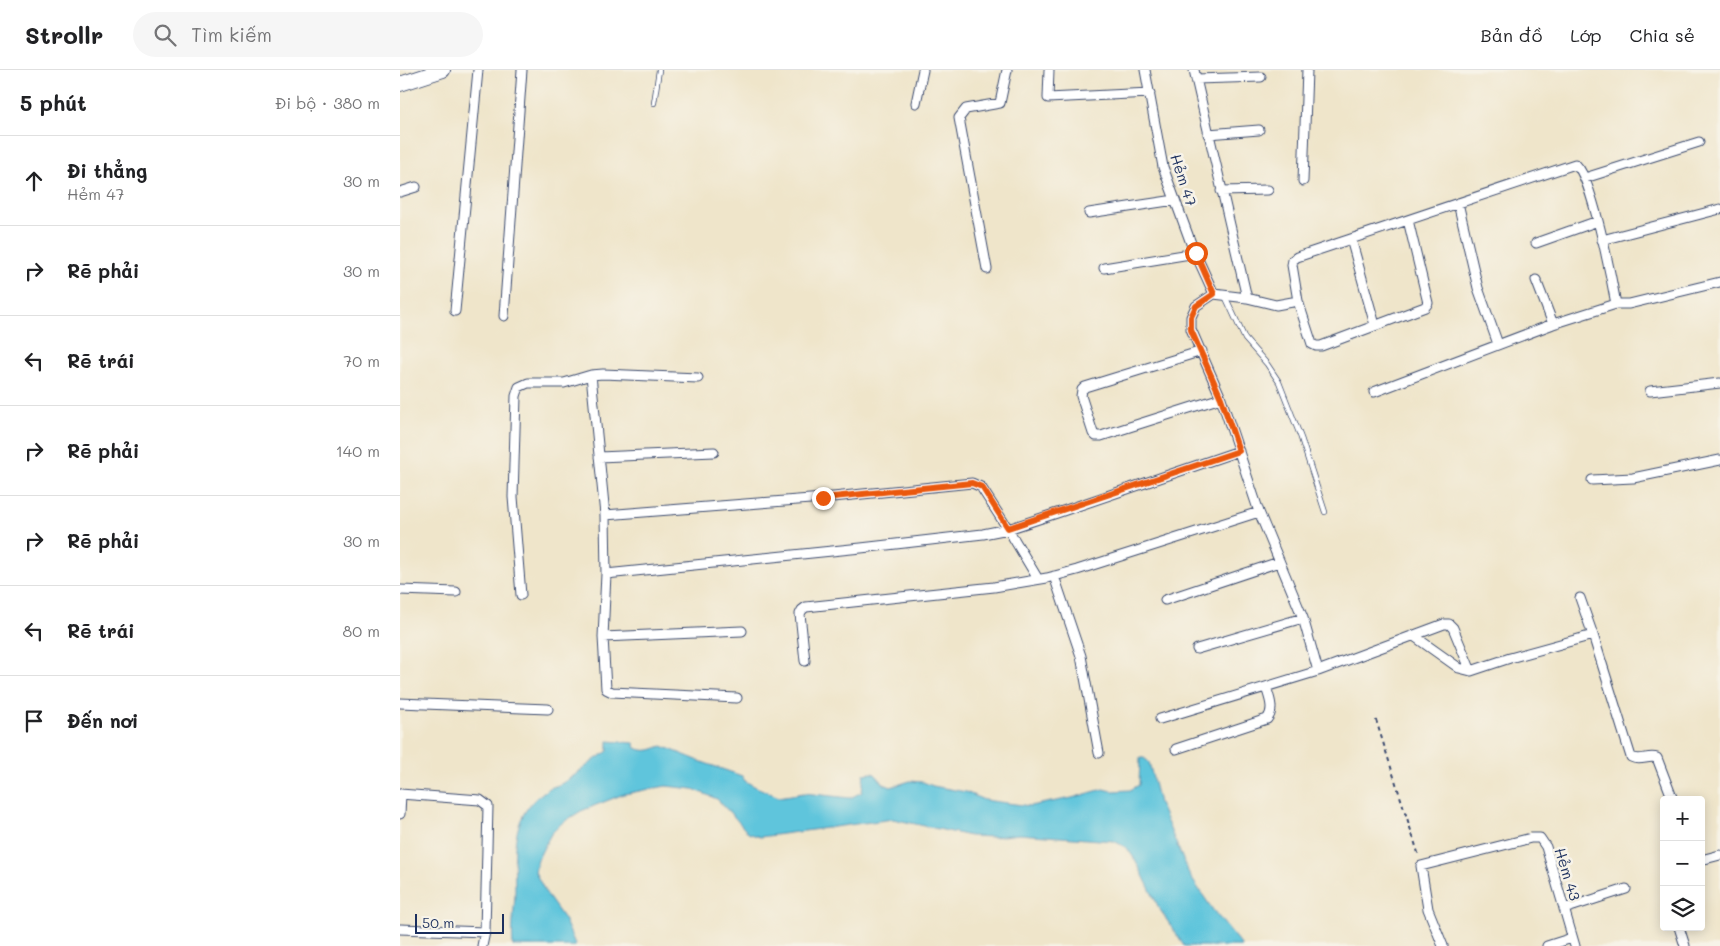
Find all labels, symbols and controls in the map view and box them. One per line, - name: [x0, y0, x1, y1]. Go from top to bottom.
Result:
- search box: [133, 12, 483, 57]
- text: Strollr: [25, 19, 103, 50]
- icon: search: [151, 21, 179, 49]
- text: Tìm kiếm: [191, 22, 272, 47]
- text: Bản đồ: [1481, 23, 1542, 47]
- text: Lớp: [1570, 23, 1602, 47]
- text: Chia sẻ: [1630, 23, 1695, 47]
- text: 5 phút: [20, 89, 87, 116]
- text: Đi bộ · 380 m: [275, 92, 380, 113]
- street label: Hẻm 47: [1166, 151, 1202, 209]
- text: Đi thẳng: [67, 158, 147, 183]
- icon: ahead: [20, 167, 48, 195]
- text: 30 m: [343, 170, 380, 191]
- text: Hẻm 47: [67, 183, 124, 204]
- route start: [1185, 242, 1208, 265]
- icon: right: [20, 257, 48, 285]
- text: Rẽ phải: [67, 258, 139, 283]
- text: 30 m: [343, 260, 380, 281]
- icon: left: [20, 347, 48, 375]
- text: Rẽ trái: [67, 348, 135, 373]
- text: 70 m: [343, 350, 380, 371]
- icon: right: [20, 437, 48, 465]
- text: Rẽ phải: [67, 438, 139, 463]
- text: 140 m: [336, 440, 380, 461]
- route end: [812, 487, 835, 510]
- icon: right: [20, 527, 48, 555]
- text: Rẽ phải: [67, 528, 139, 553]
- text: 30 m: [343, 530, 380, 551]
- icon: left: [20, 617, 48, 645]
- text: Rẽ trái: [67, 618, 135, 643]
- text: 80 m: [343, 620, 380, 641]
- icon: arrive: [20, 707, 48, 735]
- text: Đến nơi: [67, 708, 139, 733]
- map controls: [1660, 796, 1705, 931]
- button: +: [1660, 796, 1705, 841]
- button: −: [1660, 841, 1705, 886]
- street label: Hẻm 43: [1550, 845, 1586, 903]
- button: layers: [1660, 886, 1705, 931]
- scale bar: [415, 911, 504, 934]
- text: 50 m: [422, 913, 454, 932]

